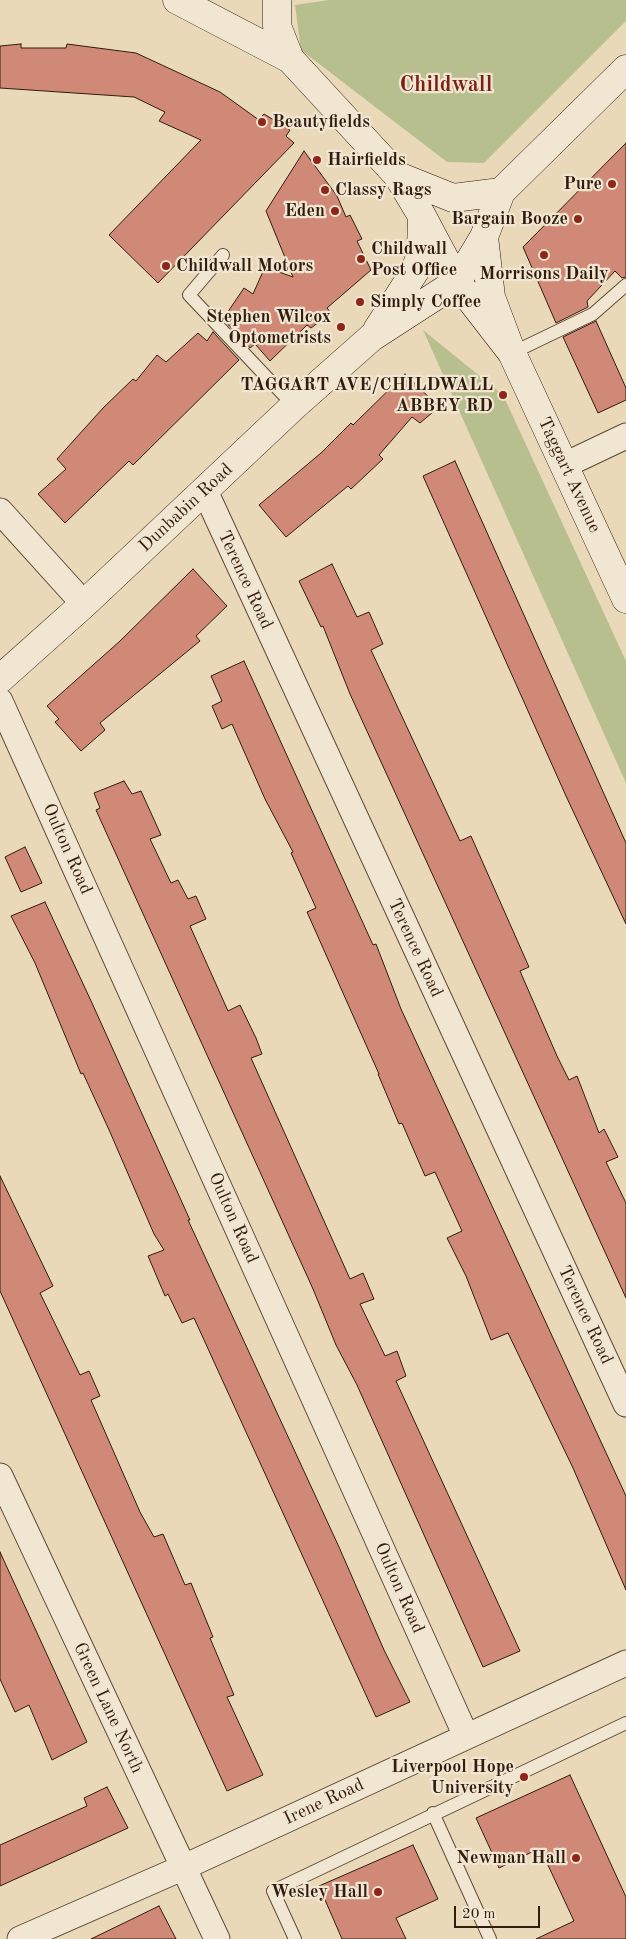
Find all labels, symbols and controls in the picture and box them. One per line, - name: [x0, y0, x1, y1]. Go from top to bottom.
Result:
- district label: Childwall: [400, 72, 492, 98]
- place label: Beautyfields: [272, 111, 370, 133]
- marker: Beautyfields: [256, 116, 268, 128]
- place label: Hairfields: [327, 149, 406, 171]
- marker: Hairfields: [311, 154, 323, 166]
- place label: Pure: [563, 173, 602, 195]
- marker: Pure: [606, 178, 618, 190]
- place label: Classy Rags: [335, 179, 432, 201]
- marker: Classy Rags: [319, 184, 331, 196]
- place label: Eden: [284, 200, 325, 222]
- marker: Eden: [329, 205, 341, 217]
- place label: Bargain Booze: [451, 208, 568, 230]
- marker: Bargain Booze: [572, 213, 584, 225]
- place label: Childwall Post Office: [371, 238, 457, 280]
- marker: Morrisons Daily: [538, 249, 550, 261]
- marker: Childwall Post Office: [355, 253, 367, 265]
- place label: Childwall Motors: [176, 255, 313, 277]
- marker: Childwall Motors: [160, 260, 172, 272]
- place label: Morrisons Daily: [479, 263, 609, 285]
- place label: Simply Coffee: [370, 291, 481, 313]
- marker: Simply Coffee: [354, 296, 366, 308]
- place label: Stephen Wilcox Optometrists: [206, 306, 331, 348]
- marker: Stephen Wilcox Optometrists: [335, 321, 347, 333]
- place label: TAGGART AVE/CHILDWALL ABBEY RD: [241, 374, 493, 416]
- marker: TAGGART AVE/CHILDWALL ABBEY RD: [497, 389, 509, 401]
- street label: Taggart Avenue: [533, 414, 605, 536]
- street label: Dunbabin Road: [135, 459, 237, 557]
- street label: Terence Road: [213, 527, 277, 633]
- street label: Oulton Road: [37, 800, 97, 898]
- street label: Terence Road: [383, 895, 447, 1001]
- street label: Oulton Road: [203, 1169, 263, 1267]
- street label: Terence Road: [553, 1262, 617, 1368]
- street label: Oulton Road: [369, 1539, 429, 1637]
- street label: Green Lane North: [68, 1639, 148, 1777]
- place label: Liverpool Hope University: [391, 1756, 514, 1798]
- marker: Liverpool Hope University: [518, 1771, 530, 1783]
- street label: Irene Road: [281, 1774, 367, 1830]
- place label: Newman Hall: [456, 1847, 566, 1869]
- marker: Newman Hall: [570, 1852, 582, 1864]
- place label: Wesley Hall: [271, 1881, 368, 1903]
- marker: Wesley Hall: [372, 1886, 384, 1898]
- scale bar: [456, 1896, 542, 1928]
- text: 20 m: [462, 1907, 496, 1922]

